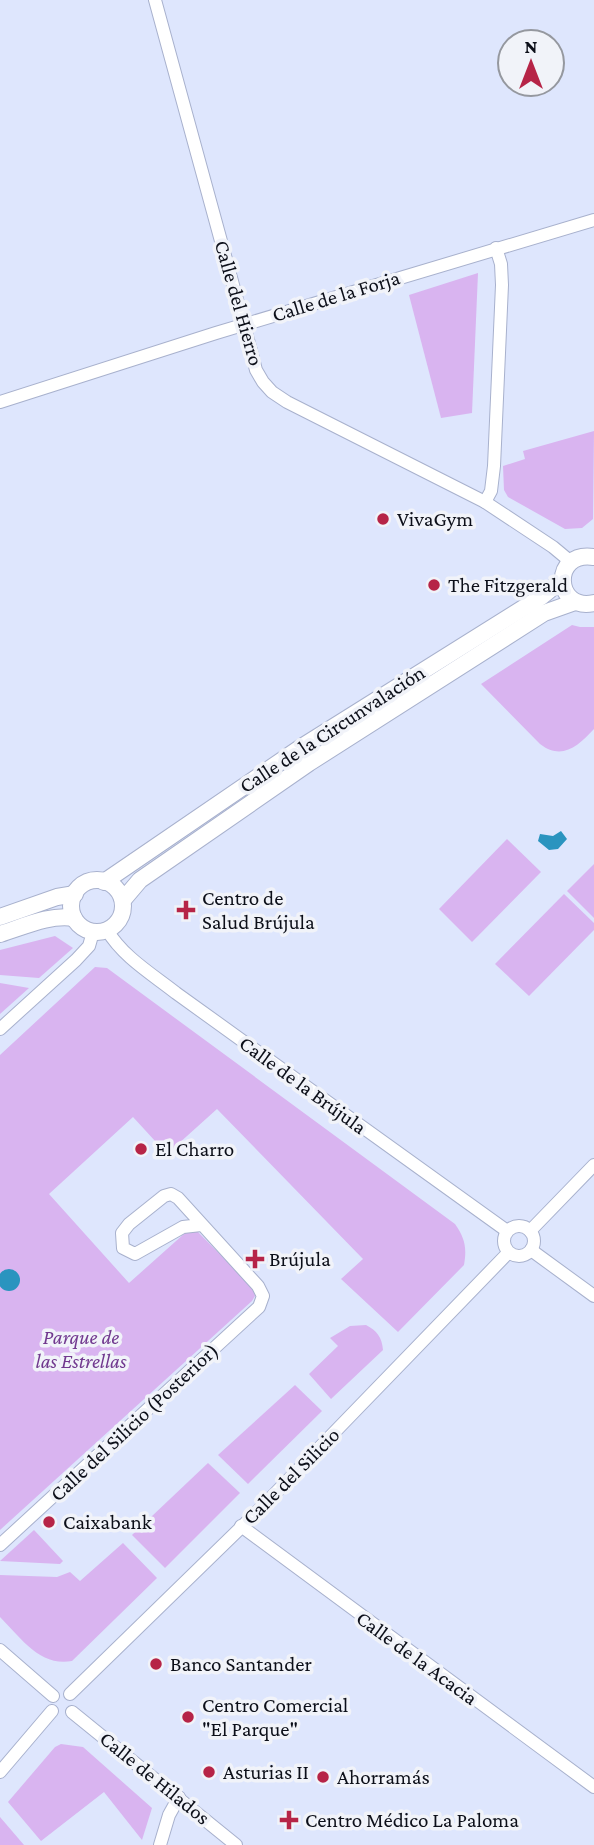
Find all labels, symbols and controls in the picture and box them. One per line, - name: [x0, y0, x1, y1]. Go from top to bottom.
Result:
- north arrow: [496, 28, 566, 98]
- text: N: [525, 36, 538, 57]
- street label: Calle del Hierro: [210, 238, 268, 368]
- street label: Calle de la Forja: [269, 265, 403, 327]
- place label: VivaGym: [397, 507, 473, 531]
- marker: VivaGym: [375, 511, 391, 527]
- place label: The Fitzgerald: [448, 573, 568, 597]
- marker: The Fitzgerald: [426, 577, 442, 593]
- street label: Calle de la Circunvalación: [235, 660, 429, 798]
- place label: Centro de Salud Brújula: [202, 886, 315, 934]
- marker: Centro de Salud Brújula: [176, 900, 196, 920]
- street label: Calle de la Brújula: [235, 1031, 371, 1139]
- place label: El Charro: [155, 1137, 234, 1161]
- marker: El Charro: [133, 1141, 149, 1157]
- place label: Brújula: [269, 1247, 331, 1271]
- marker: Brújula: [247, 1251, 263, 1267]
- park label: Parque de las Estrellas: [36, 1325, 127, 1373]
- street label: Calle del Silicio (Posterior): [45, 1338, 223, 1506]
- street label: Calle del Silicio: [238, 1423, 344, 1529]
- place label: Caixabank: [63, 1510, 152, 1534]
- marker: Caixabank: [41, 1514, 57, 1530]
- street label: Calle de la Acacia: [352, 1606, 482, 1710]
- place label: Banco Santander: [170, 1652, 312, 1676]
- marker: Banco Santander: [148, 1656, 164, 1672]
- place label: Centro Comercial "El Parque": [202, 1693, 348, 1741]
- marker: Centro Comercial "El Parque": [180, 1709, 196, 1725]
- street label: Calle de Hilados: [95, 1726, 215, 1830]
- place label: Asturias II: [223, 1760, 309, 1784]
- marker: Asturias II: [201, 1764, 217, 1780]
- place label: Ahorramás: [337, 1765, 430, 1789]
- marker: Ahorramás: [315, 1769, 331, 1785]
- place label: Centro Médico La Paloma: [305, 1808, 519, 1832]
- marker: Centro Médico La Paloma: [279, 1810, 299, 1830]

